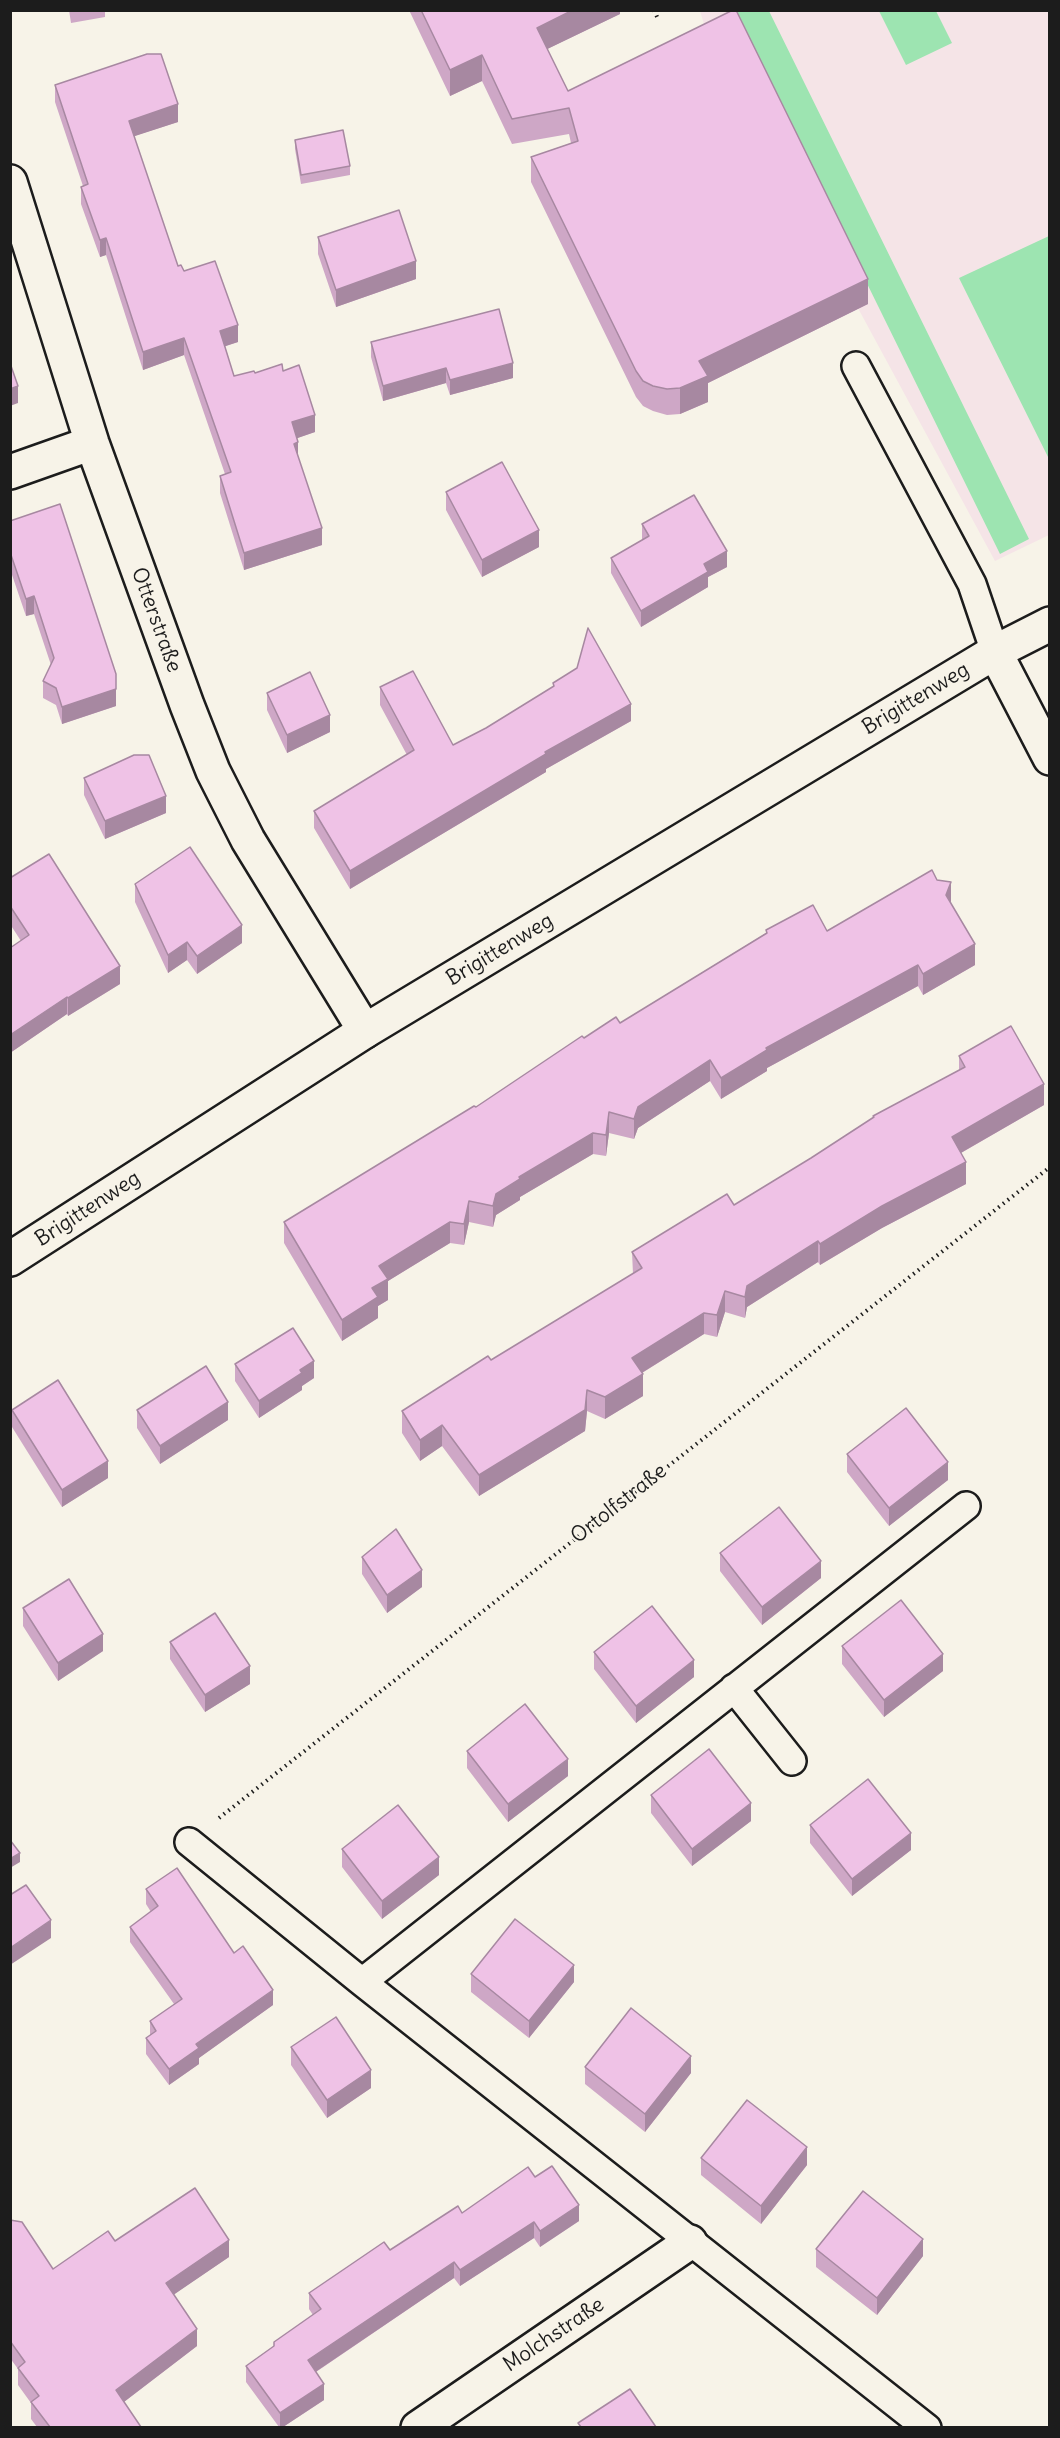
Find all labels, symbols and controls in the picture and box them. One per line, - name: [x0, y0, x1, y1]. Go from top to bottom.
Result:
- street label: Otterstraße: [125, 564, 187, 676]
- street label: Brigittenweg: [858, 657, 974, 741]
- street label: Brigittenweg: [442, 908, 558, 992]
- street label: Brigittenweg: [31, 1166, 145, 1252]
- street label: Ortolfstraße: [566, 1459, 672, 1549]
- street label: Molchstraße: [499, 2292, 609, 2378]

